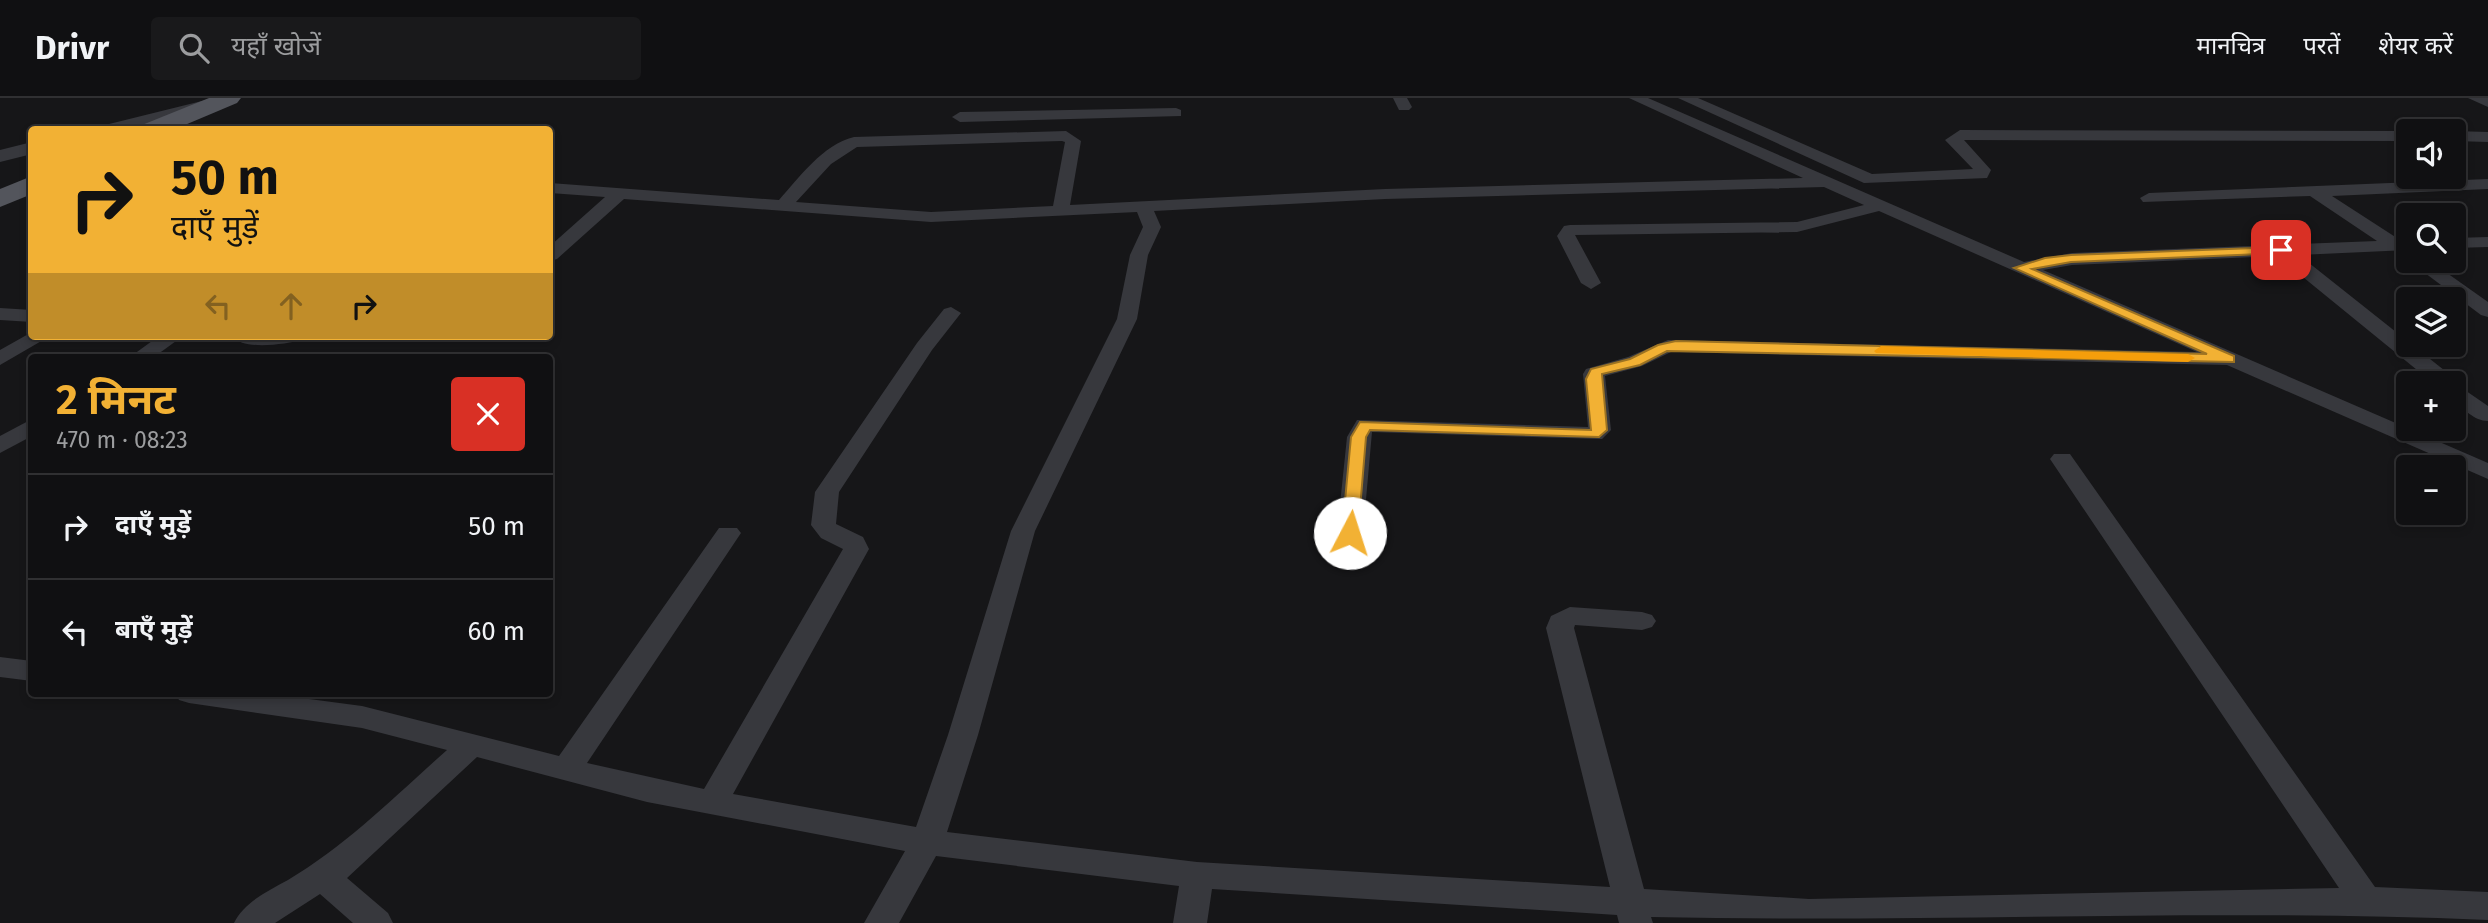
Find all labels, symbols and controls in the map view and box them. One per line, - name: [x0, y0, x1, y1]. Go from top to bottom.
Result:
- search box: [151, 17, 641, 80]
- text: Drivr: [35, 28, 109, 68]
- icon: search: [175, 29, 213, 67]
- text: यहाँ खोजें: [231, 31, 321, 62]
- text: मानचित्र: [2197, 32, 2265, 60]
- text: परतें: [2303, 32, 2340, 60]
- text: शेयर करें: [2378, 32, 2453, 60]
- map controls: [2396, 119, 2466, 525]
- button: sound: [2396, 119, 2466, 189]
- text: 50 m: [171, 148, 279, 207]
- icon: right: [56, 154, 147, 245]
- button: search: [2396, 203, 2466, 273]
- text: दाएँ मुड़ें: [171, 208, 259, 246]
- pin: [2251, 220, 2311, 280]
- icon: arrive: [2262, 231, 2300, 269]
- icon: left: [199, 287, 237, 325]
- icon: ahead: [272, 287, 310, 325]
- icon: right: [345, 287, 383, 325]
- button: layers: [2396, 287, 2466, 357]
- button: +: [2396, 371, 2466, 441]
- text: 2 मिनट: [56, 375, 176, 425]
- button: close: [451, 377, 525, 451]
- text: 470 m · 08:23: [56, 426, 188, 454]
- button: −: [2396, 455, 2466, 525]
- position arrow: [1313, 496, 1387, 570]
- icon: right: [56, 508, 94, 546]
- text: दाएँ मुड़ें: [115, 509, 191, 540]
- text: 50 m: [468, 511, 525, 542]
- icon: left: [56, 613, 94, 651]
- text: बाएँ मुड़ें: [115, 614, 192, 645]
- text: 60 m: [467, 616, 525, 647]

